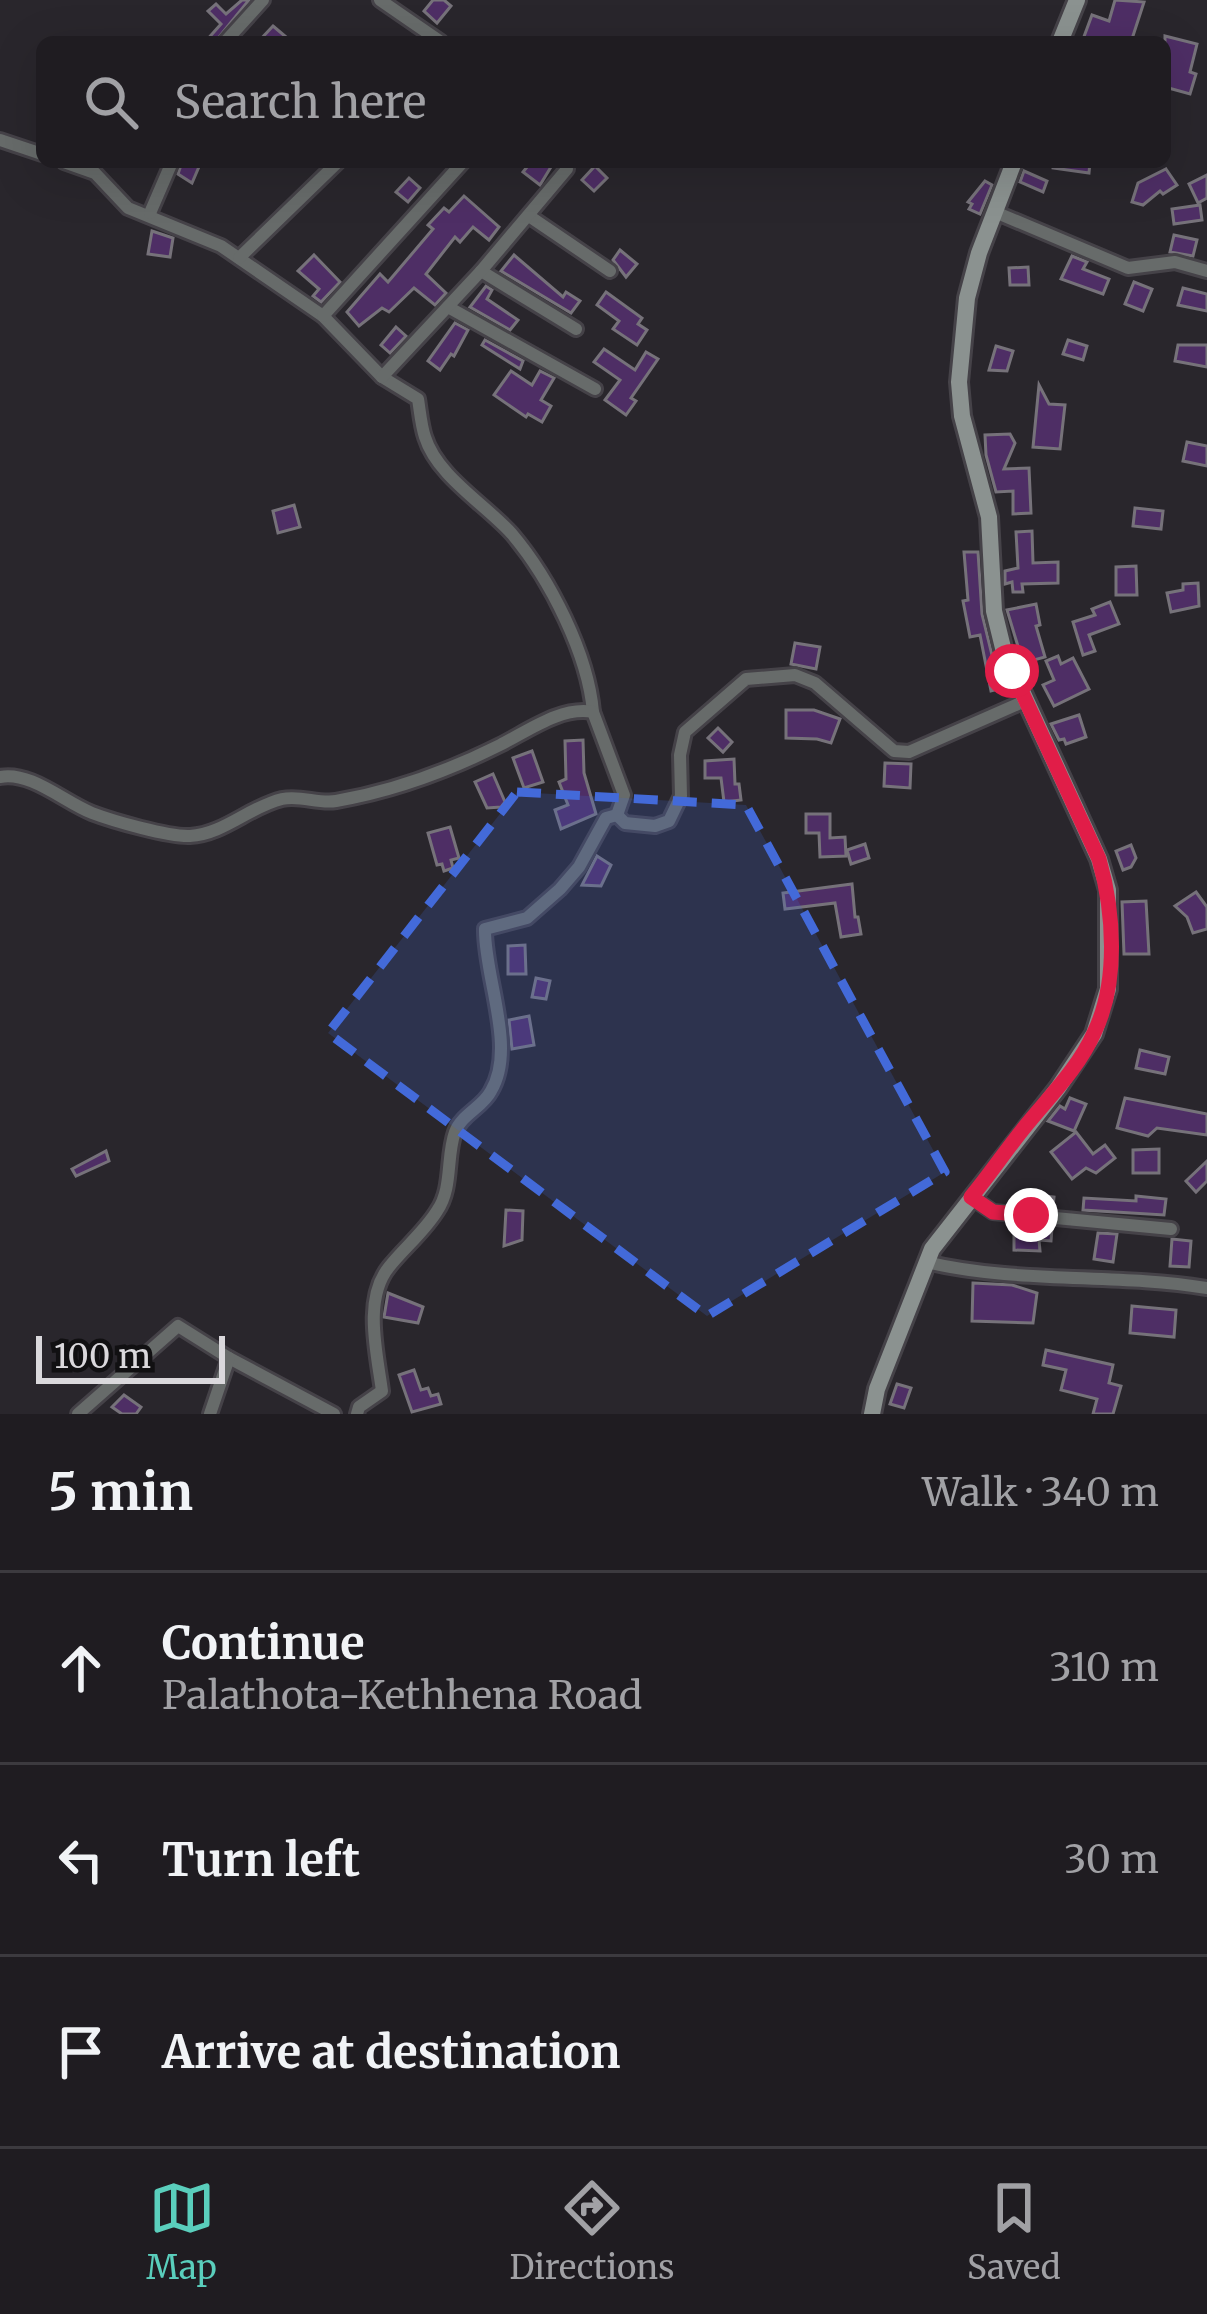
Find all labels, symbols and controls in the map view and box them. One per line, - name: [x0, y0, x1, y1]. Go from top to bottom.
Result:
- search box: [36, 36, 1171, 168]
- icon: search: [78, 69, 144, 135]
- text: Search here: [174, 74, 426, 130]
- route start: [985, 644, 1039, 698]
- route end: [1004, 1188, 1058, 1242]
- scale bar: [36, 1330, 225, 1383]
- text: 100 m: [54, 1336, 151, 1377]
- text: 5 min: [48, 1460, 193, 1524]
- text: Walk · 340 m: [922, 1468, 1159, 1517]
- text: Continue: [162, 1615, 364, 1671]
- icon: ahead: [48, 1635, 114, 1701]
- text: 310 m: [1049, 1643, 1159, 1692]
- text: Palathota-Kethhena Road: [162, 1671, 642, 1720]
- icon: left: [48, 1827, 114, 1893]
- text: Turn left: [162, 1832, 360, 1888]
- text: 30 m: [1064, 1835, 1159, 1884]
- icon: arrive: [48, 2019, 114, 2085]
- text: Arrive at destination: [162, 2024, 620, 2080]
- tab: Map: [146, 2175, 217, 2288]
- tab: Directions: [509, 2175, 674, 2288]
- tab: Saved: [967, 2175, 1061, 2288]

